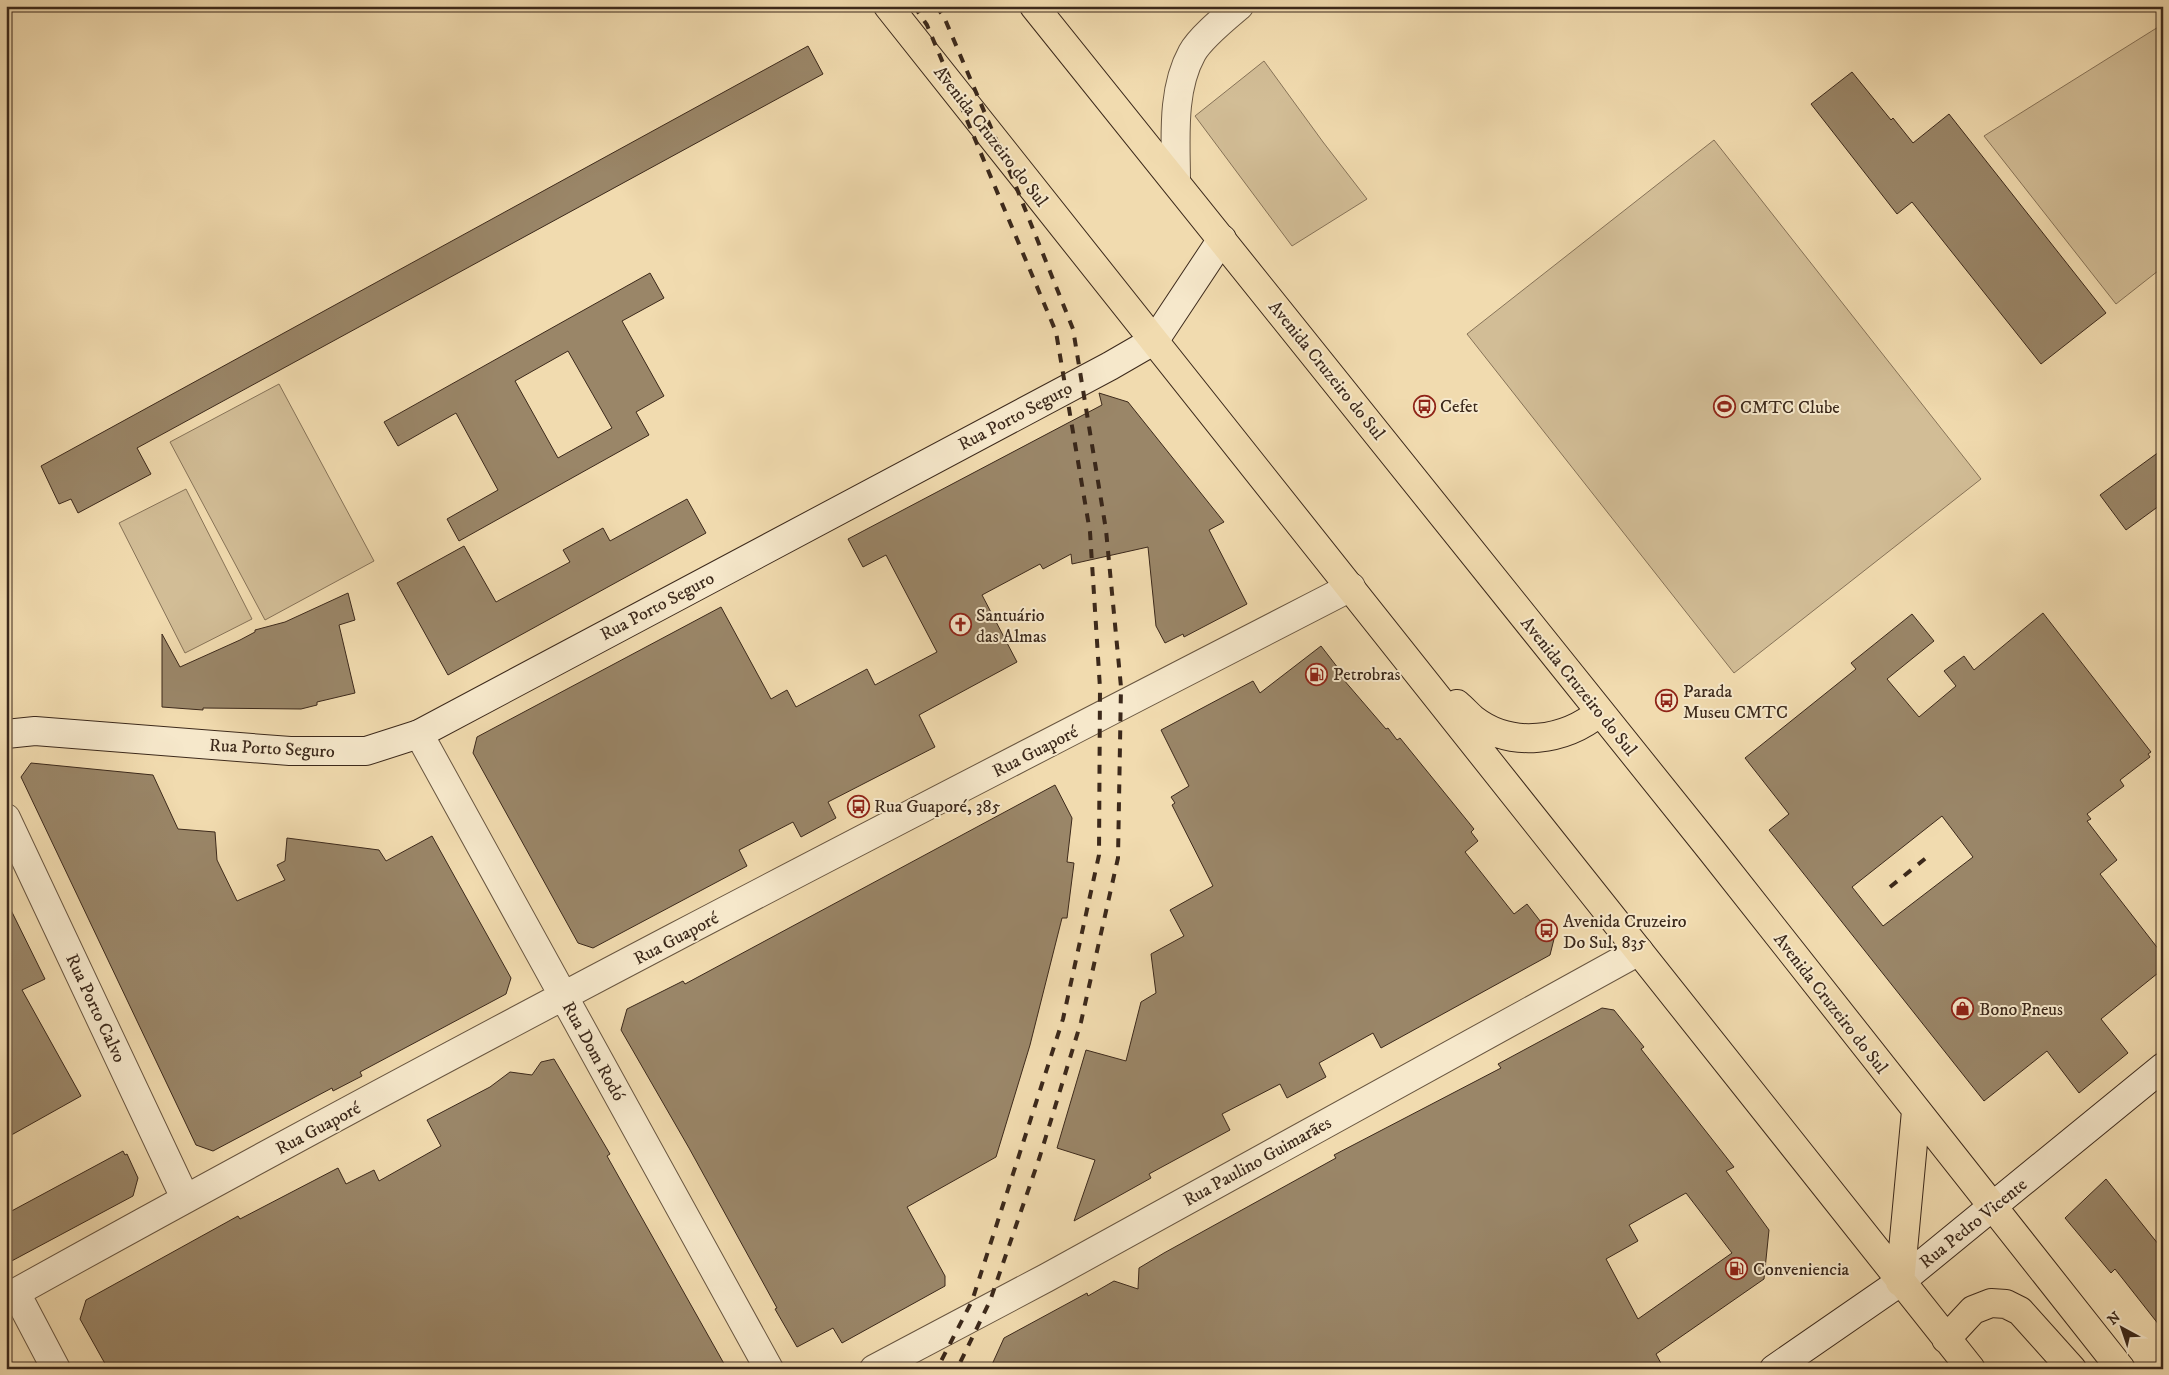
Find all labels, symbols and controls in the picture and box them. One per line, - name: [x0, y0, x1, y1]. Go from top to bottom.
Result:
- street label: Avenida Cruzeiro do Sul: [928, 62, 1052, 212]
- street label: Avenida Cruzeiro do Sul: [1263, 297, 1389, 445]
- street label: Rua Porto Seguro: [955, 378, 1076, 456]
- bus stop icon: Cefet: [1412, 394, 1436, 418]
- sports icon: CMTC Clube: [1712, 395, 1736, 419]
- place label: Cefet: [1440, 396, 1479, 418]
- place label: CMTC Clube: [1740, 397, 1840, 419]
- street label: Rua Porto Seguro: [597, 568, 718, 646]
- place label: Santuário das Almas: [976, 605, 1047, 648]
- church icon: Santuário das Almas: [948, 613, 972, 637]
- street label: Avenida Cruzeiro do Sul: [1515, 613, 1641, 761]
- fuel station icon: Petrobras: [1305, 662, 1329, 686]
- place label: Petrobras: [1333, 664, 1401, 686]
- place label: Parada Museu CMTC: [1683, 681, 1788, 724]
- bus stop icon: Parada Museu CMTC: [1655, 689, 1679, 713]
- street label: Rua Guaporé: [989, 721, 1082, 783]
- street label: Rua Porto Seguro: [209, 735, 336, 763]
- bus stop icon: Rua Guaporé, 385: [846, 794, 870, 818]
- place label: Rua Guaporé, 385: [874, 796, 1000, 818]
- street label: Rua Guaporé: [630, 907, 723, 970]
- place label: Avenida Cruzeiro Do Sul, 835: [1563, 911, 1687, 954]
- bus stop icon: Avenida Cruzeiro Do Sul, 835: [1535, 919, 1559, 943]
- street label: Avenida Cruzeiro do Sul: [1768, 929, 1892, 1079]
- street label: Rua Porto Calvo: [60, 951, 130, 1067]
- shop icon: Bono Pneus: [1951, 997, 1975, 1021]
- street label: Rua Dom Rodó: [557, 998, 630, 1105]
- place label: Bono Pneus: [1979, 999, 2063, 1021]
- street label: Rua Guaporé: [272, 1097, 365, 1160]
- street label: Rua Paulino Guimarães: [1180, 1112, 1335, 1212]
- street label: Rua Pedro Vicente: [1916, 1174, 2032, 1274]
- fuel station icon: Conveniencia: [1725, 1257, 1749, 1281]
- place label: Conveniencia: [1753, 1259, 1850, 1281]
- north arrow: [2096, 1302, 2146, 1352]
- text: N: [2104, 1308, 2125, 1329]

